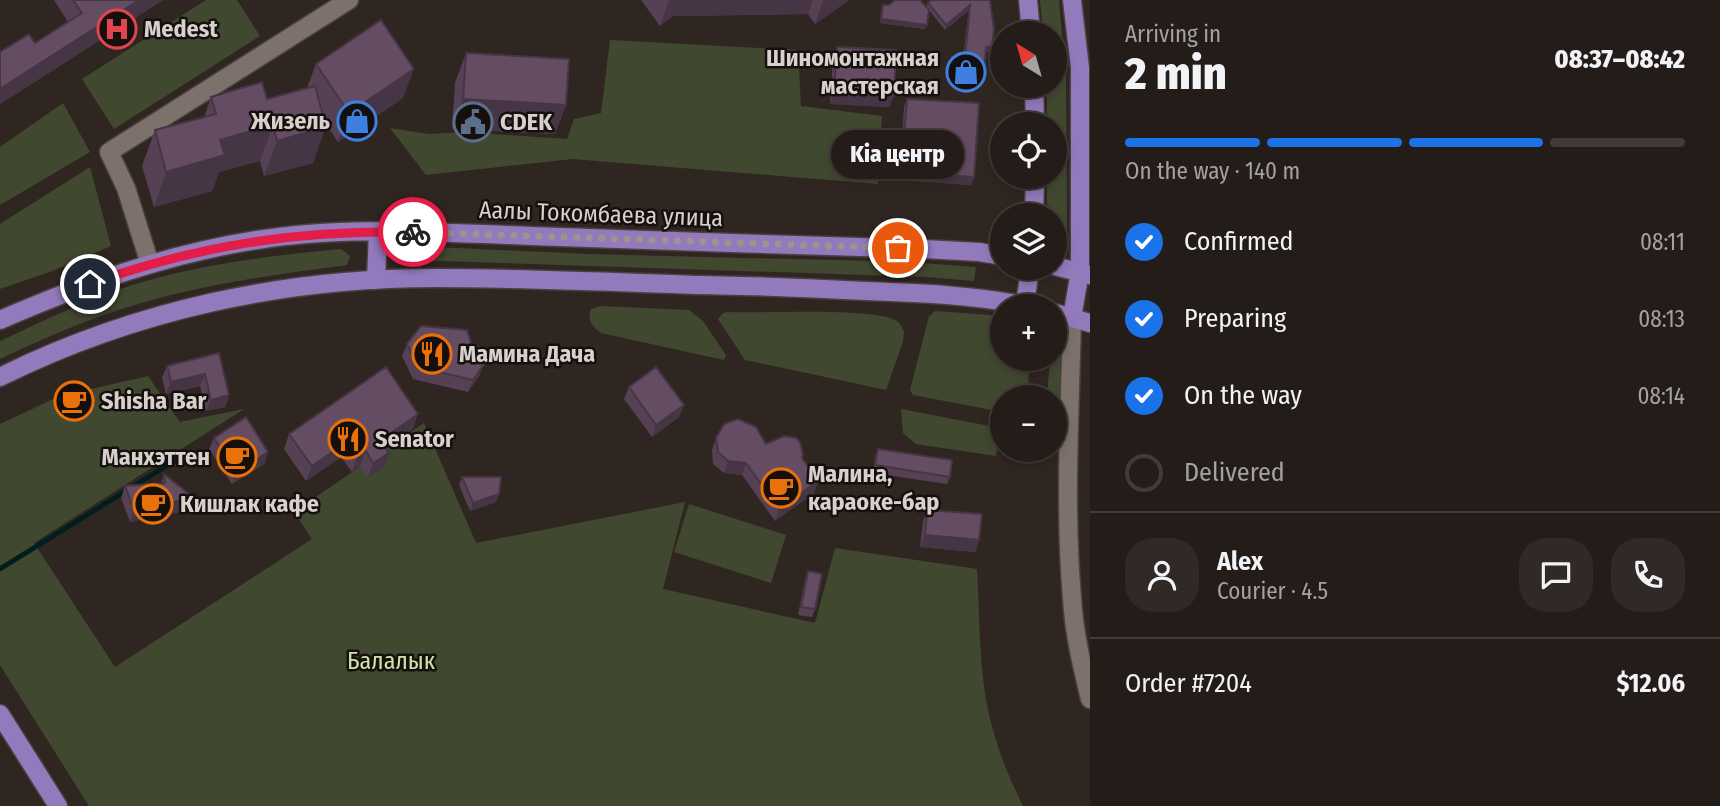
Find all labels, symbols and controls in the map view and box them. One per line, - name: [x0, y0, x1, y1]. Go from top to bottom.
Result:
- hospital icon: Medest: [96, 8, 138, 50]
- place label: Medest: [144, 15, 218, 43]
- text: Arriving in: [1125, 20, 1221, 48]
- north arrow: [990, 21, 1068, 98]
- map controls: [990, 21, 1067, 462]
- place label: Шиномонтажная мастерская: [766, 44, 939, 100]
- text: 08:37–08:42: [1554, 44, 1685, 75]
- text: 2 min: [1125, 46, 1227, 101]
- shop icon: Шиномонтажная мастерская: [945, 51, 987, 93]
- shop icon: Жизель: [336, 100, 378, 142]
- public building icon: CDEK: [452, 101, 494, 143]
- place label: Жизель: [250, 107, 331, 135]
- place label: CDEK: [500, 108, 553, 136]
- button: locate: [990, 112, 1067, 189]
- callout: Kia центр: [832, 129, 964, 178]
- text: Kia центр: [850, 140, 945, 168]
- text: On the way · 140 m: [1125, 157, 1300, 185]
- street label: Аалы Токомбаева улица: [478, 196, 724, 232]
- courier: [378, 197, 448, 267]
- button: layers: [990, 203, 1067, 280]
- icon: bike: [394, 213, 432, 251]
- pin: [868, 218, 928, 278]
- icon: check: [1125, 223, 1163, 261]
- text: Confirmed: [1184, 226, 1294, 257]
- text: 08:11: [1640, 228, 1685, 256]
- icon: bag: [879, 229, 917, 267]
- pin: [60, 254, 120, 314]
- icon: home: [71, 265, 109, 303]
- button: +: [990, 294, 1067, 371]
- icon: check: [1125, 300, 1163, 338]
- text: Preparing: [1184, 303, 1286, 334]
- text: 08:13: [1638, 305, 1685, 333]
- restaurant icon: Мамина Дача: [411, 333, 453, 375]
- place label: Мамина Дача: [459, 340, 595, 368]
- icon: check: [1125, 377, 1163, 415]
- cafe icon: Shisha Bar: [53, 380, 95, 422]
- text: On the way: [1184, 380, 1302, 411]
- text: 08:14: [1637, 382, 1685, 410]
- button: −: [990, 385, 1067, 462]
- place label: Shisha Bar: [101, 387, 207, 415]
- restaurant icon: Senator: [327, 418, 369, 460]
- place label: Senator: [375, 425, 454, 453]
- cafe icon: Манхэттен: [216, 436, 258, 478]
- place label: Манхэттен: [102, 443, 210, 471]
- text: Delivered: [1184, 457, 1285, 488]
- place label: Малина, караоке-бар: [808, 460, 939, 516]
- cafe icon: Малина, караоке-бар: [760, 467, 802, 509]
- cafe icon: Кишлак кафе: [132, 483, 174, 525]
- place label: Кишлак кафе: [180, 490, 319, 518]
- button: person: [1125, 538, 1199, 612]
- button: chat: [1519, 538, 1593, 612]
- button: phone: [1611, 538, 1685, 612]
- text: Alex: [1217, 546, 1263, 577]
- text: Courier · 4.5: [1217, 577, 1328, 605]
- park label: Балалык: [347, 647, 436, 675]
- text: Order #7204: [1125, 668, 1252, 699]
- text: $12.06: [1617, 668, 1685, 699]

